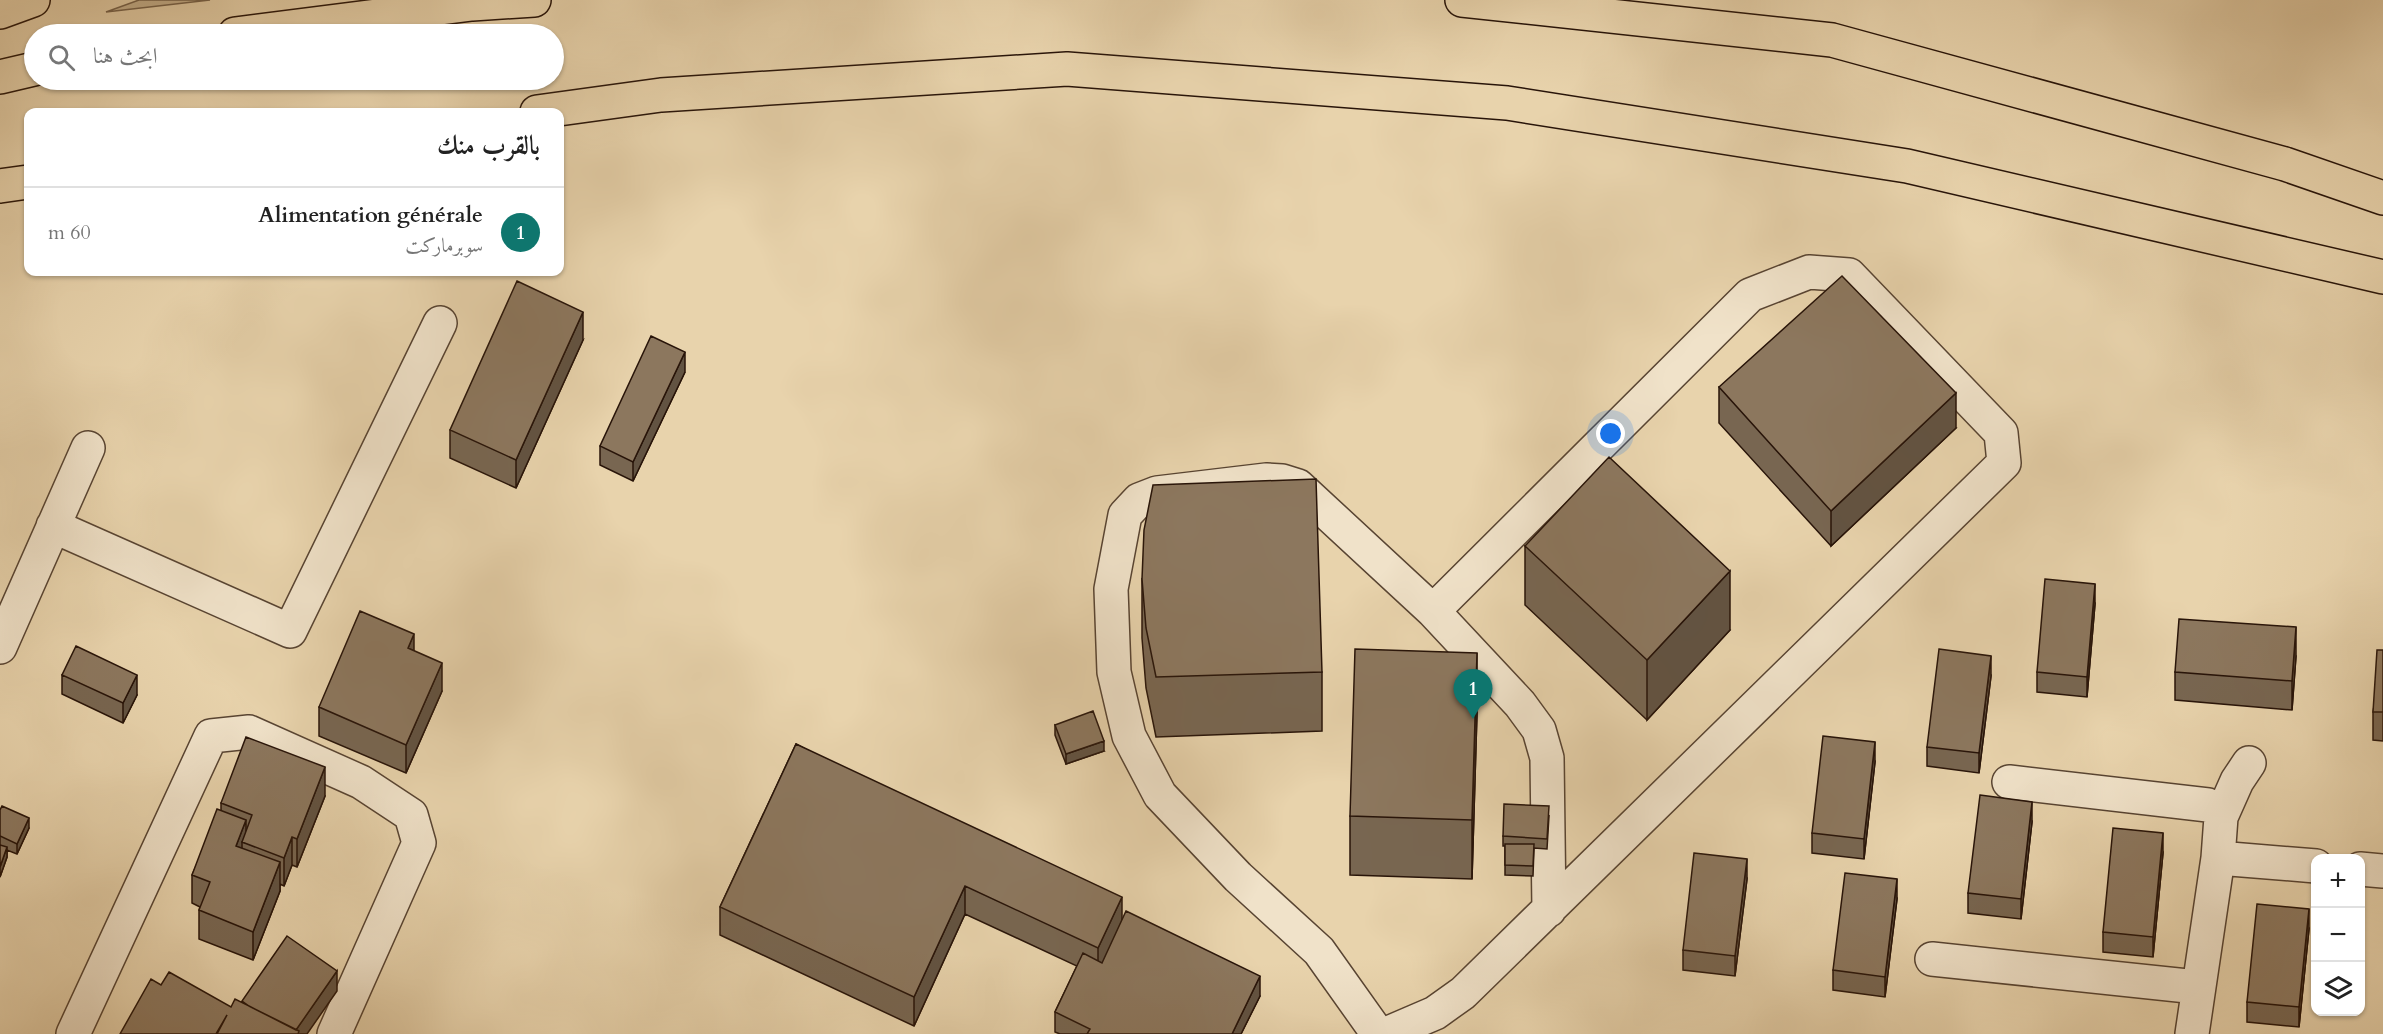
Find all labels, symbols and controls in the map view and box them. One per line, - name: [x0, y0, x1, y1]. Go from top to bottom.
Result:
- search box: [24, 24, 564, 90]
- icon: search: [45, 41, 78, 74]
- text: ابحث هنا: [93, 41, 158, 71]
- text: بالقرب منك: [437, 128, 540, 163]
- text: Alimentation générale: [258, 200, 483, 230]
- text: 60 m: [48, 219, 91, 246]
- text: 1: [515, 219, 526, 246]
- text: سوبرماركت: [405, 232, 483, 259]
- your location: [1596, 419, 1625, 448]
- pin: 1: [1454, 670, 1492, 719]
- map controls: [2311, 854, 2365, 1016]
- button: +: [2311, 854, 2365, 908]
- button: −: [2311, 908, 2365, 962]
- button: layers: [2311, 962, 2365, 1016]

